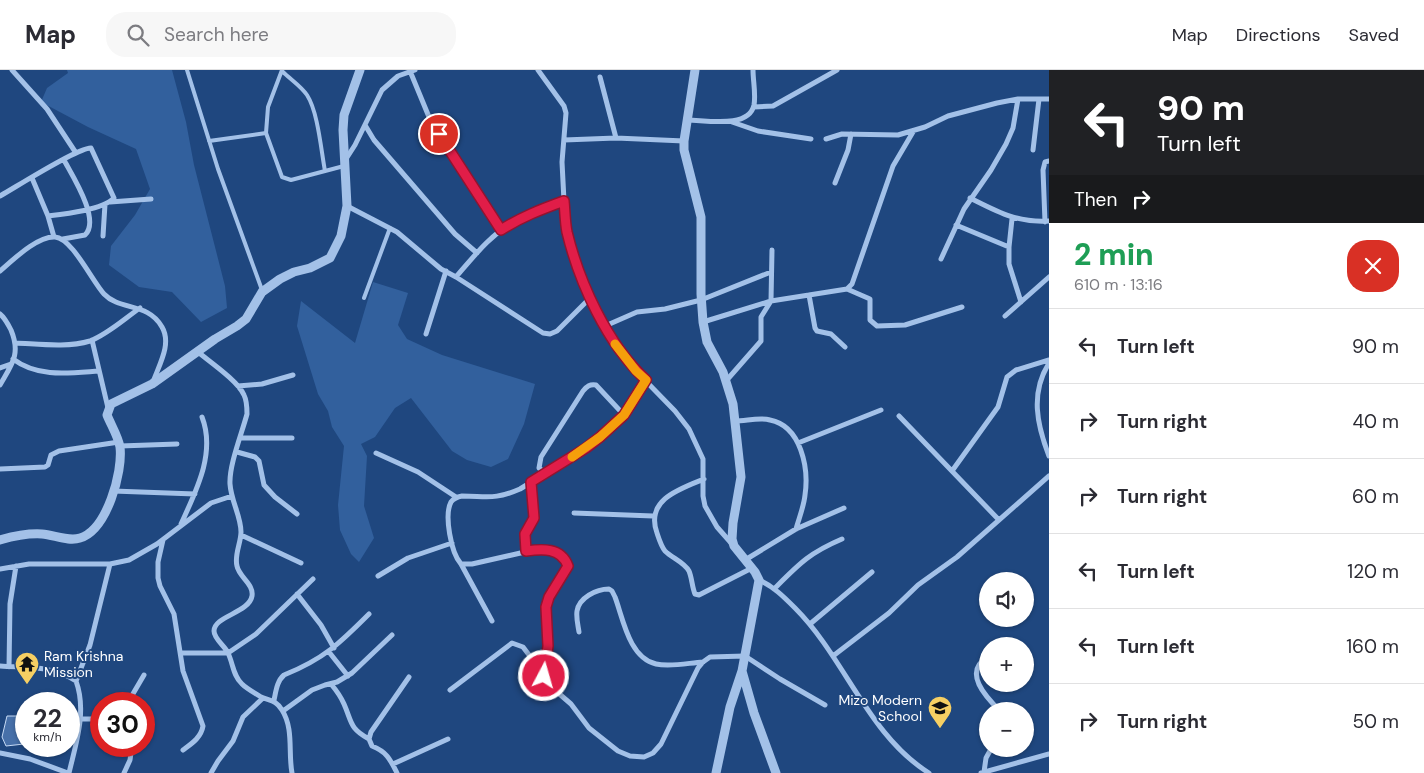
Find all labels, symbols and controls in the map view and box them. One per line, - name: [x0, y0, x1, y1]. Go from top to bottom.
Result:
- search box: [106, 12, 456, 57]
- text: Map: [25, 19, 76, 50]
- icon: search: [124, 21, 152, 49]
- text: Search here: [164, 22, 269, 47]
- text: Map: [1172, 23, 1208, 47]
- text: Directions: [1236, 23, 1321, 47]
- text: Saved: [1349, 23, 1399, 47]
- text: 90 m: [1157, 85, 1245, 131]
- icon: left: [1074, 90, 1139, 155]
- pin: [418, 113, 460, 155]
- icon: arrive: [425, 120, 453, 148]
- text: Turn left: [1157, 129, 1241, 158]
- icon: right: [1127, 185, 1155, 213]
- text: Then: [1074, 187, 1117, 212]
- text: 2 min: [1074, 235, 1154, 274]
- button: close: [1347, 240, 1399, 292]
- text: 610 m · 13:16: [1074, 274, 1163, 295]
- icon: left: [1074, 332, 1102, 360]
- text: Turn left: [1117, 334, 1195, 359]
- text: 90 m: [1352, 334, 1399, 359]
- icon: right: [1074, 407, 1102, 435]
- text: Turn right: [1117, 409, 1207, 434]
- text: 40 m: [1352, 409, 1399, 434]
- icon: right: [1074, 482, 1102, 510]
- text: Turn right: [1117, 484, 1207, 509]
- text: 60 m: [1352, 484, 1399, 509]
- icon: left: [1074, 557, 1102, 585]
- text: Turn left: [1117, 559, 1195, 584]
- text: 120 m: [1347, 559, 1399, 584]
- map controls: [979, 572, 1034, 757]
- button: sound: [979, 572, 1034, 627]
- icon: left: [1074, 632, 1102, 660]
- text: Turn left: [1117, 634, 1195, 659]
- text: 160 m: [1346, 634, 1399, 659]
- button: +: [979, 637, 1034, 692]
- place label: Ram Krishna Mission: [44, 647, 123, 681]
- position arrow: [517, 649, 569, 701]
- temple icon: Ram Krishna Mission: [14, 651, 40, 685]
- place label: Mizo Modern School: [838, 691, 922, 725]
- speed limit sign: 30: [90, 692, 155, 757]
- school or university icon: Mizo Modern School: [927, 695, 953, 729]
- text: 22: [33, 702, 62, 735]
- button: −: [979, 702, 1034, 757]
- icon: right: [1074, 707, 1102, 735]
- text: Turn right: [1117, 709, 1207, 734]
- text: 50 m: [1352, 709, 1399, 734]
- text: km/h: [33, 729, 62, 745]

